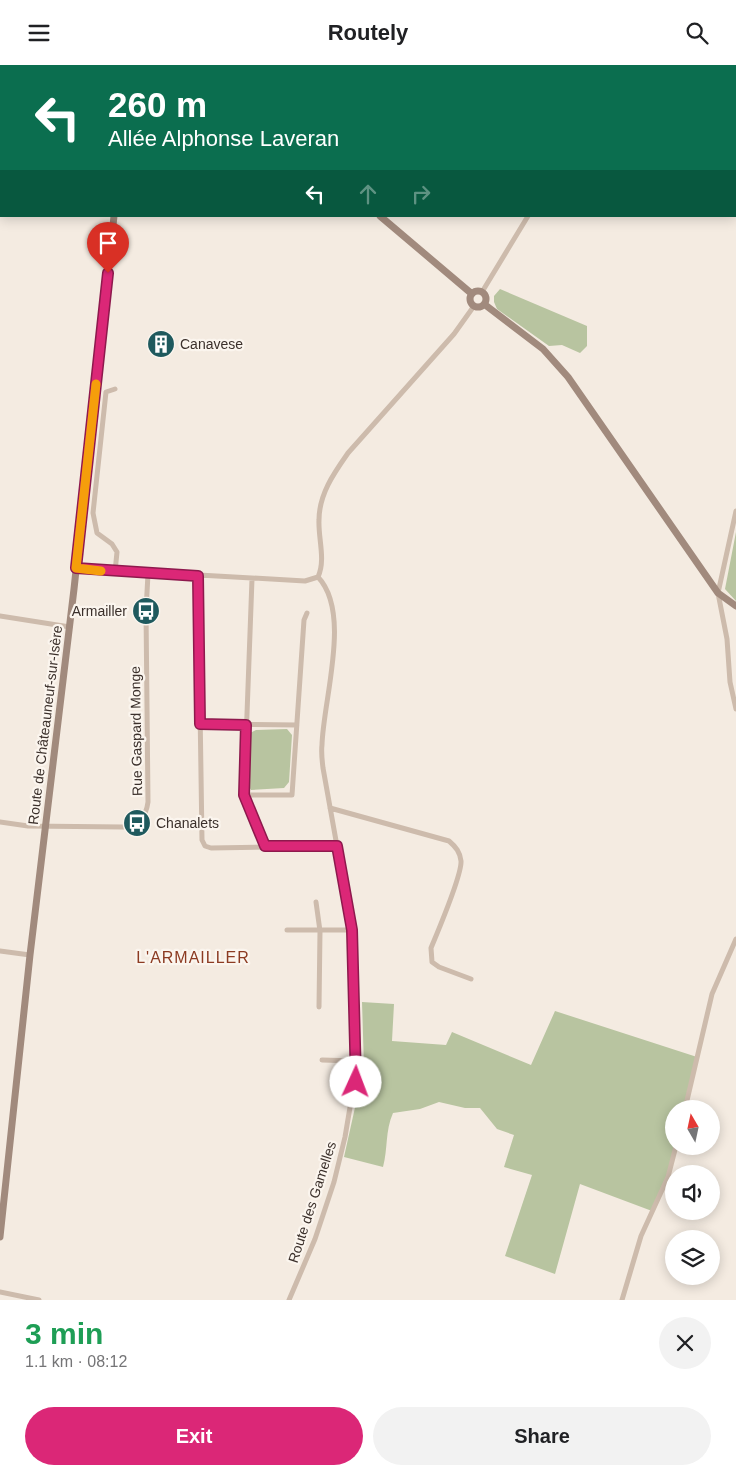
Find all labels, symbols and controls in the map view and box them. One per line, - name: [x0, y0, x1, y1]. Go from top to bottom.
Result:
- icon: menu: [25, 19, 53, 47]
- icon: search: [683, 19, 711, 47]
- text: Routely: [328, 20, 408, 45]
- icon: left: [25, 85, 90, 150]
- text: 260 m: [108, 85, 207, 124]
- text: Allée Alphonse Laveran: [108, 126, 339, 151]
- icon: left: [301, 180, 329, 208]
- icon: ahead: [354, 180, 382, 208]
- icon: right: [407, 180, 435, 208]
- pin: [87, 222, 129, 273]
- icon: arrive: [94, 229, 122, 257]
- building icon: Canavese: [146, 329, 176, 359]
- place label: Canavese: [180, 336, 243, 352]
- bus stop icon: Armailler: [131, 596, 161, 626]
- place label: Armailler: [72, 603, 127, 619]
- street label: Route de Châteauneuf-sur-Isère: [25, 624, 65, 826]
- street label: Rue Gaspard Monge: [127, 666, 145, 796]
- bus stop icon: Chanalets: [122, 808, 152, 838]
- place label: Chanalets: [156, 815, 219, 831]
- district label: L'ARMAILLER: [136, 949, 250, 966]
- position arrow: [329, 1055, 381, 1107]
- north arrow: [665, 1100, 720, 1155]
- map controls: [665, 1100, 720, 1285]
- street label: Route des Gamelles: [285, 1139, 339, 1265]
- button: sound: [665, 1165, 720, 1220]
- button: layers: [665, 1230, 720, 1285]
- text: 3 min: [25, 1317, 103, 1350]
- button: close: [659, 1317, 711, 1369]
- text: 1.1 km · 08:12: [25, 1353, 127, 1370]
- button: Exit: [25, 1407, 363, 1465]
- button: Share: [373, 1407, 711, 1465]

